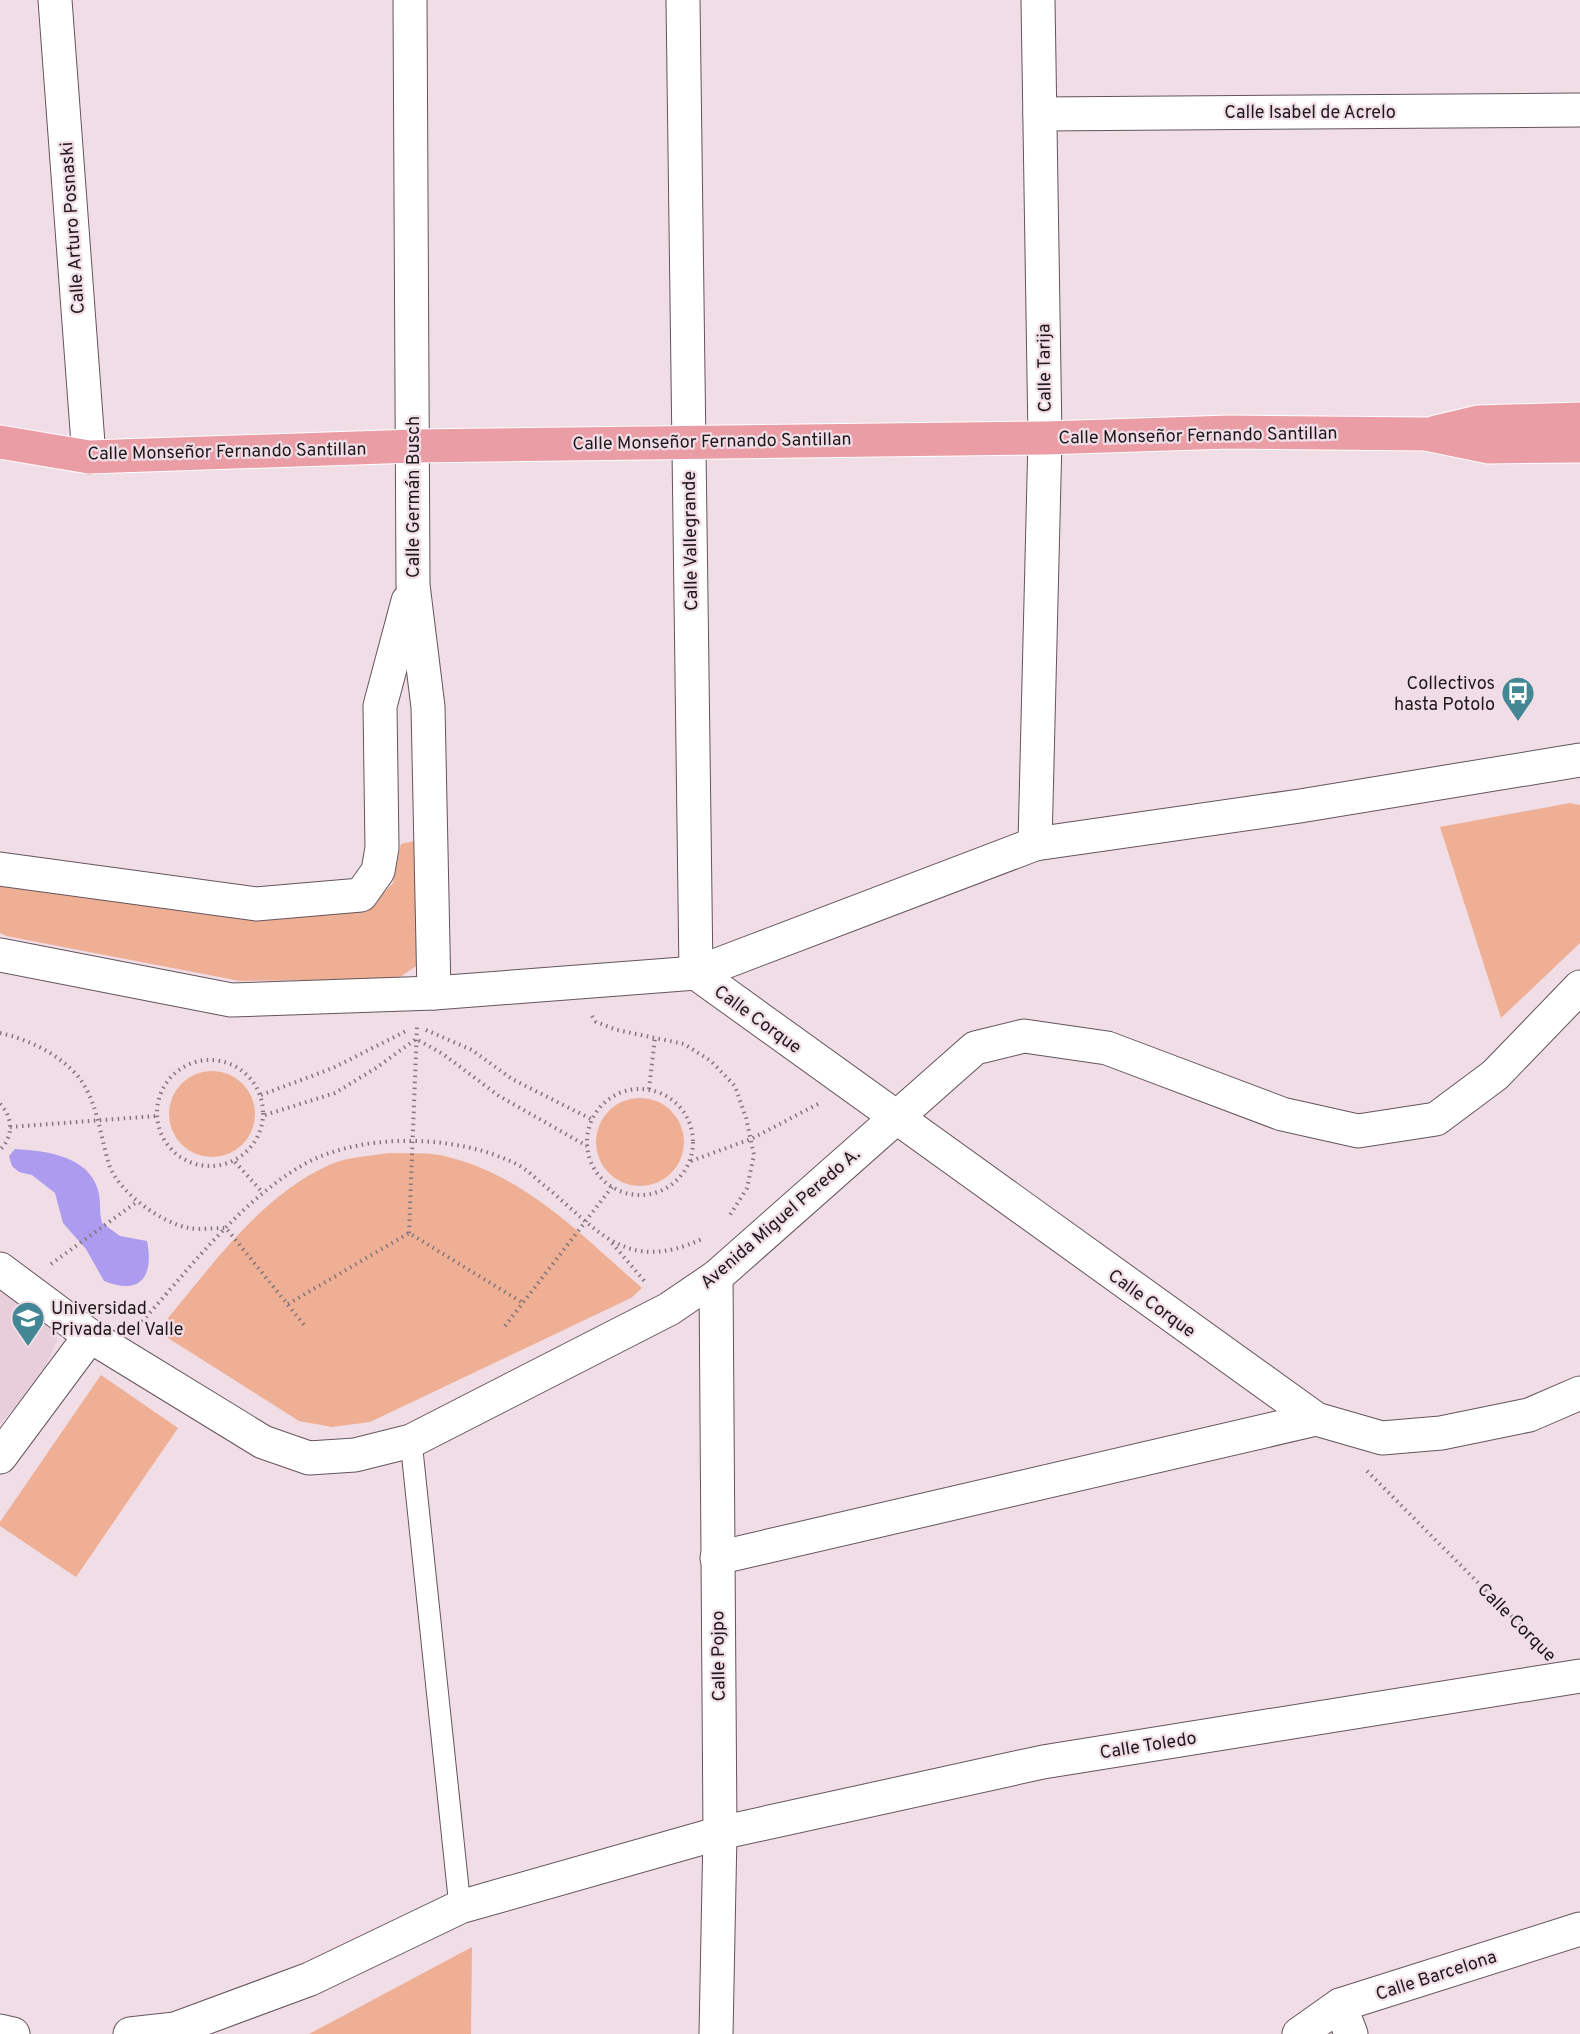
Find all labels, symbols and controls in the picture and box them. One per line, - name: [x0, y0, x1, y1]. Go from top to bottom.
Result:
- street label: Calle Isabel de Acrelo: [1224, 102, 1396, 125]
- street label: Calle Arturo Posnaski: [56, 141, 91, 315]
- street label: Calle Tarija: [1033, 323, 1058, 413]
- street label: Calle Germán Busch: [403, 416, 426, 578]
- street label: Calle Monseñor Fernando Santillan: [1058, 423, 1338, 450]
- street label: Calle Monseñor Fernando Santillan: [572, 429, 852, 456]
- street label: Calle Monseñor Fernando Santillan: [87, 439, 367, 466]
- street label: Calle Vallegrande: [679, 471, 704, 611]
- place label: Collectivos hasta Potolo: [1394, 673, 1495, 717]
- bus stop icon: Collectivos hasta Potolo: [1500, 675, 1536, 722]
- street label: Calle Corque: [709, 981, 805, 1060]
- street label: Avenida Miguel Peredo A.: [696, 1143, 866, 1295]
- street label: Calle Corque: [1103, 1265, 1199, 1344]
- place label: Universidad Privada del Valle: [51, 1298, 183, 1342]
- school or university icon: Universidad Privada del Valle: [10, 1300, 46, 1347]
- street label: Calle Corque: [1472, 1579, 1560, 1667]
- street label: Calle Pojpo: [707, 1610, 732, 1702]
- street label: Calle Toledo: [1098, 1727, 1198, 1765]
- street label: Calle Barcelona: [1373, 1946, 1500, 2007]

